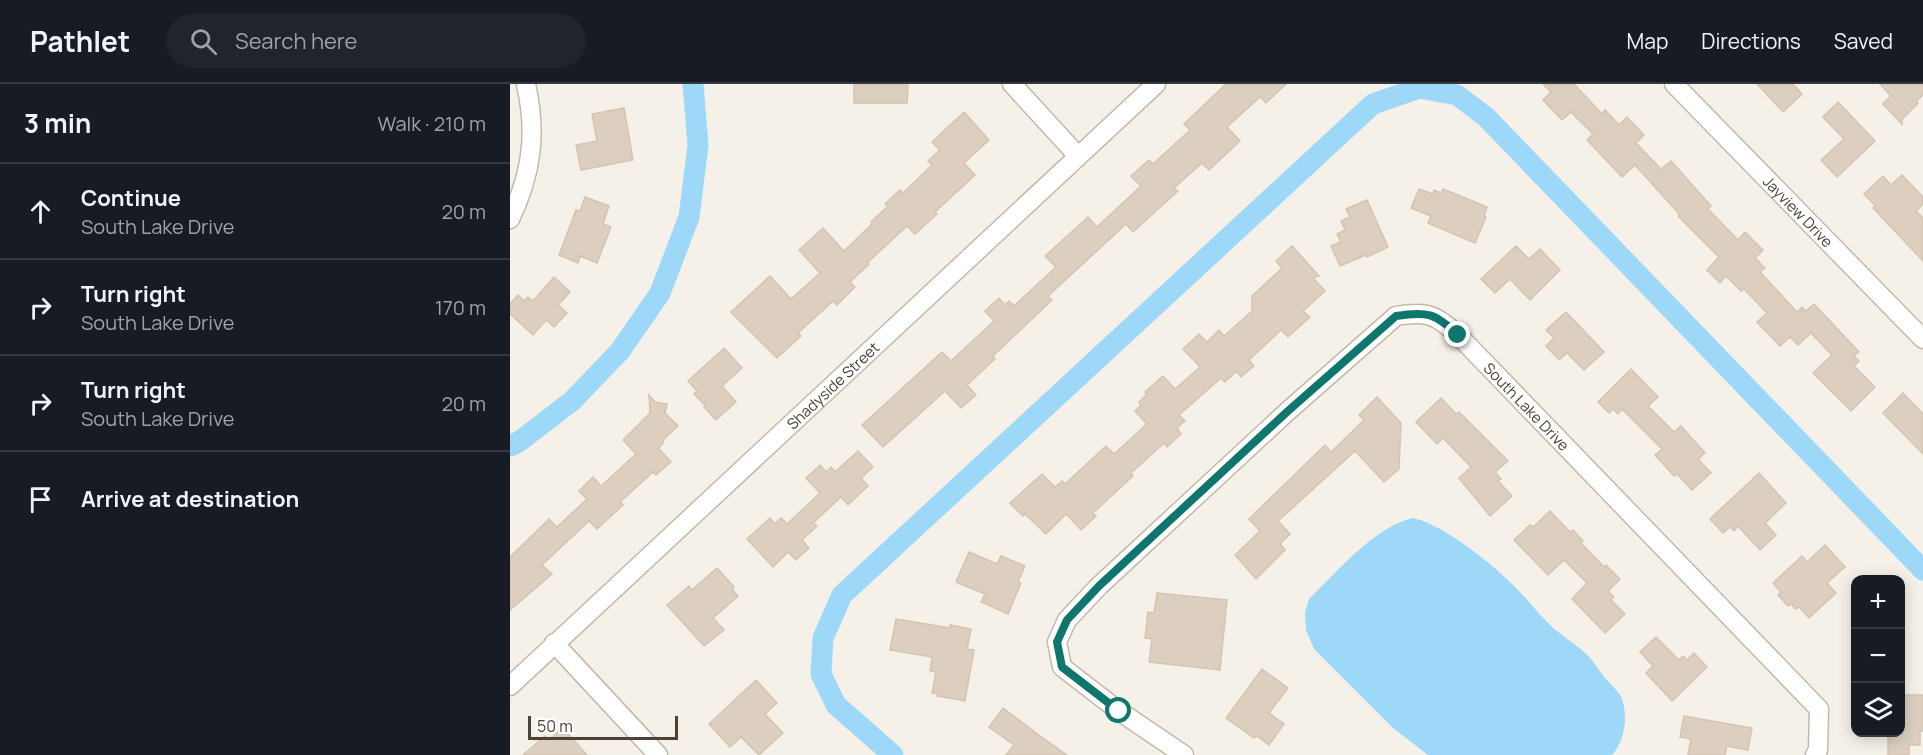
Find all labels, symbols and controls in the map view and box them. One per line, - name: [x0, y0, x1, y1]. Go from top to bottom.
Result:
- search box: [166, 14, 586, 68]
- text: Pathlet: [30, 22, 130, 60]
- icon: search: [187, 25, 220, 58]
- text: Search here: [235, 26, 357, 56]
- text: Map: [1627, 27, 1668, 55]
- text: Directions: [1701, 27, 1801, 55]
- text: Saved: [1834, 27, 1893, 55]
- text: 3 min: [24, 105, 91, 141]
- text: Walk · 210 m: [378, 110, 486, 137]
- street label: Jayview Drive: [1759, 171, 1838, 252]
- text: Continue: [81, 183, 181, 213]
- icon: ahead: [24, 195, 57, 228]
- text: 20 m: [441, 198, 486, 225]
- text: South Lake Drive: [81, 213, 234, 240]
- text: Turn right: [81, 279, 186, 309]
- icon: right: [24, 291, 57, 324]
- text: 170 m: [435, 294, 486, 321]
- text: South Lake Drive: [81, 309, 234, 336]
- route end: [1444, 321, 1470, 347]
- street label: Shadyside Street: [782, 337, 883, 434]
- street label: South Lake Drive: [1479, 358, 1575, 455]
- text: Turn right: [81, 375, 186, 405]
- icon: right: [24, 387, 57, 420]
- text: 20 m: [441, 390, 486, 417]
- text: South Lake Drive: [81, 405, 234, 432]
- icon: arrive: [24, 483, 57, 516]
- text: Arrive at destination: [81, 484, 299, 514]
- map controls: [1851, 575, 1905, 737]
- button: +: [1851, 575, 1905, 629]
- button: −: [1851, 629, 1905, 683]
- button: layers: [1851, 683, 1905, 737]
- route start: [1105, 697, 1131, 723]
- scale bar: [528, 713, 678, 740]
- text: 50 m: [537, 715, 573, 737]

